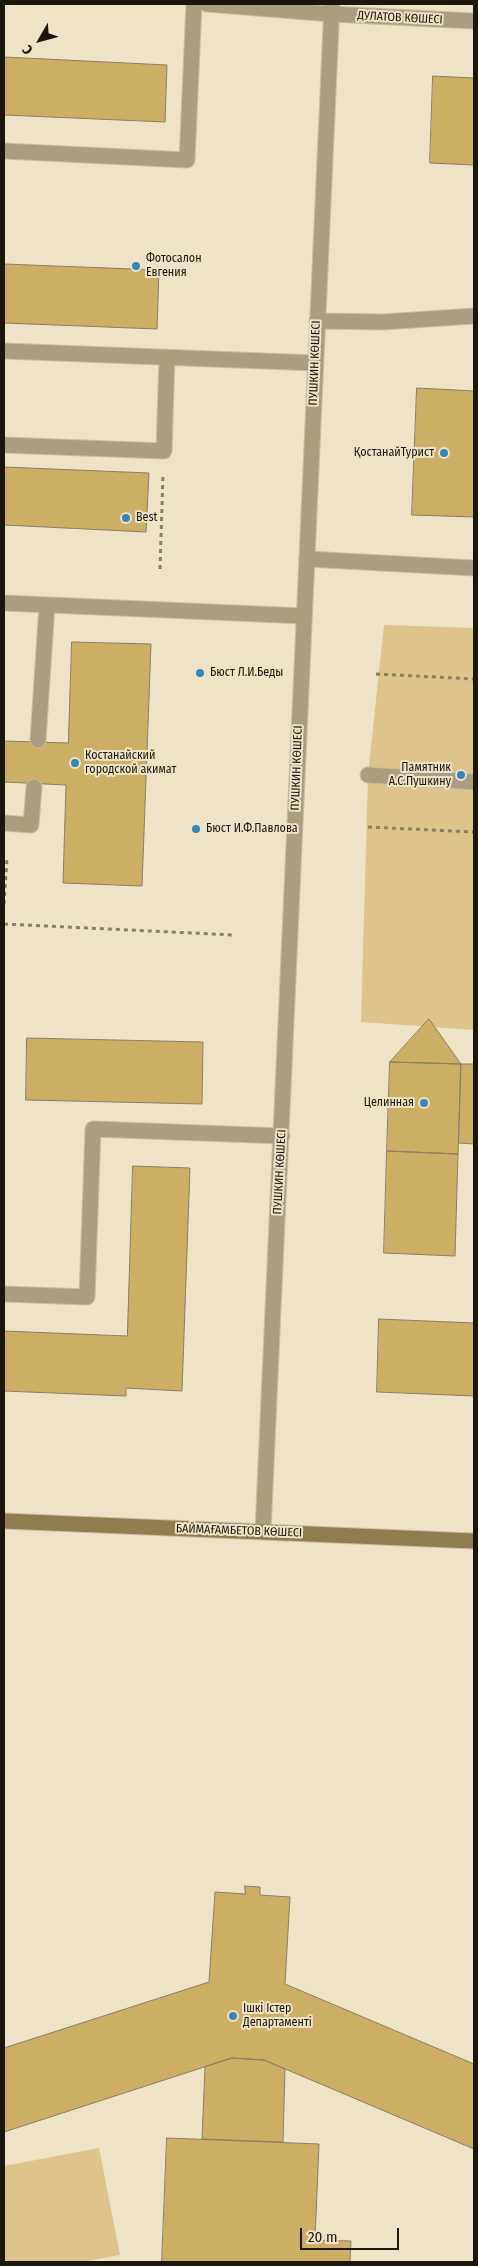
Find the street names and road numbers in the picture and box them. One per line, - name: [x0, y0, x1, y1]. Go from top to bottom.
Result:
- street label: ДУЛАТОВ КӨШЕСІ: [357, 9, 443, 27]
- street label: ПУШКИН КӨШЕСІ: [306, 320, 324, 406]
- street label: ПУШКИН КӨШЕСІ: [288, 725, 306, 811]
- street label: ПУШКИН КӨШЕСІ: [271, 1129, 289, 1215]
- street label: БАЙМАҒАМБЕТОВ КӨШЕСІ: [176, 1522, 302, 1540]

